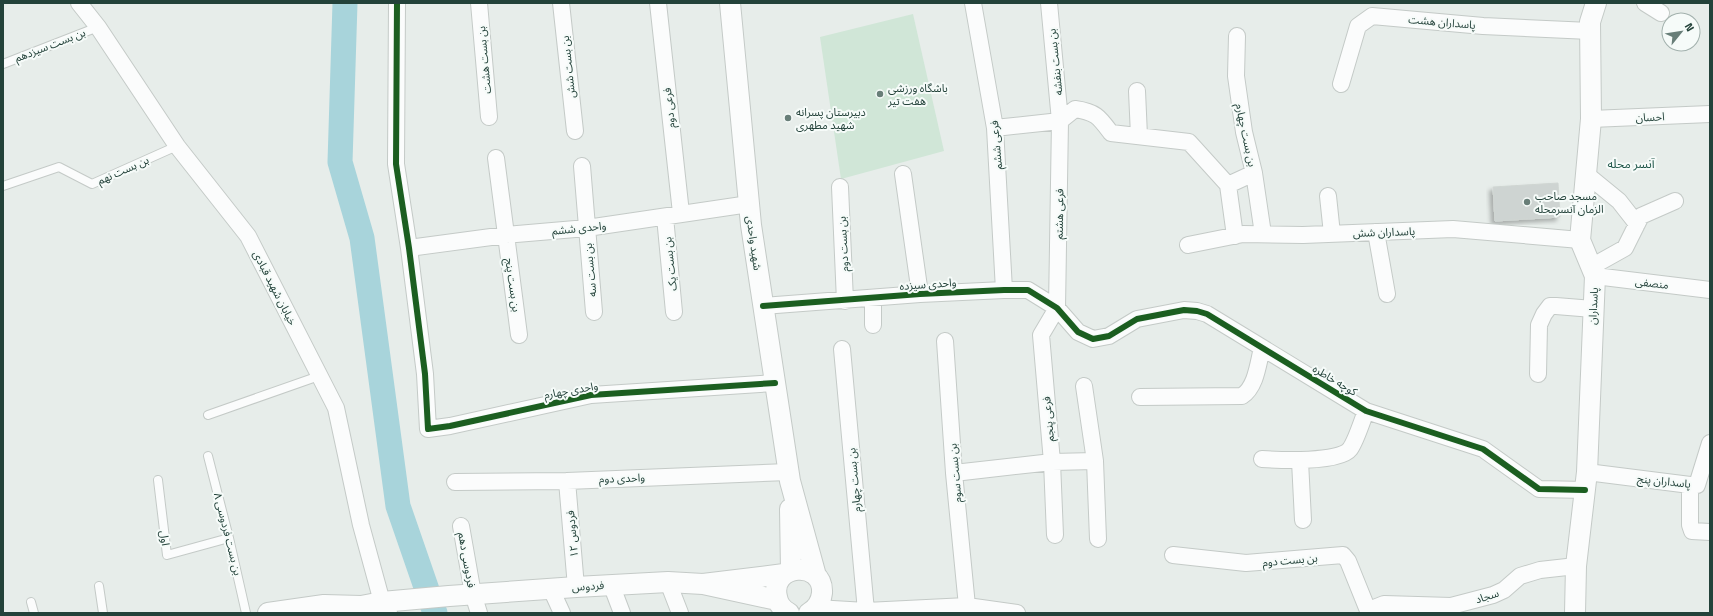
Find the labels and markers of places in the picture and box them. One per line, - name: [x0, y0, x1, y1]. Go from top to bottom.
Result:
- place label: باشگاه ورزشی هفت تیر: [887, 80, 948, 109]
- marker: باشگاه ورزشی هفت تیر: [875, 89, 885, 99]
- place label: دبیرستان پسرانه شهید مطهری: [796, 104, 866, 133]
- marker: دبیرستان پسرانه شهید مطهری: [783, 113, 793, 123]
- place label: مسجد صاحب الزمان آنسرمحله: [1535, 188, 1604, 217]
- marker: مسجد صاحب الزمان آنسرمحله: [1522, 197, 1532, 207]

